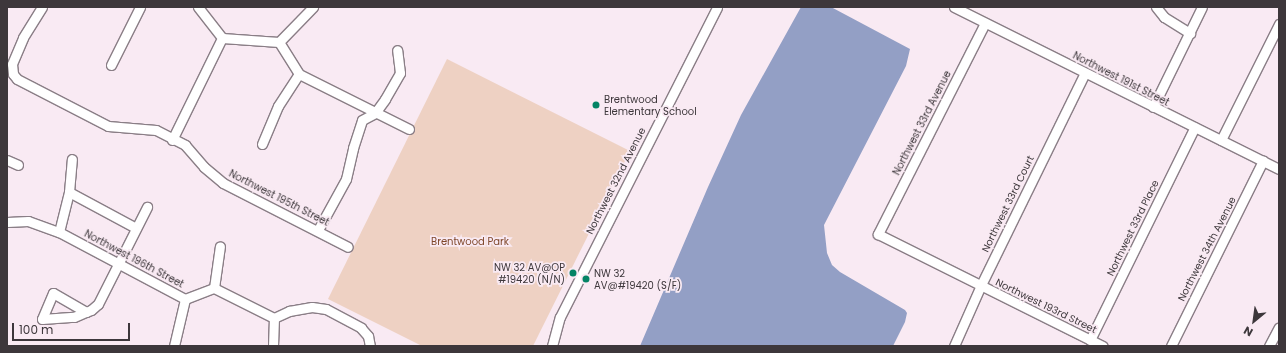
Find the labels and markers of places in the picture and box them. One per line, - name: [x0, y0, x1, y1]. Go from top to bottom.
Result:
- place label: Brentwood Elementary School: [604, 93, 697, 116]
- marker: Brentwood Elementary School: [591, 100, 601, 110]
- place label: NW 32 AV@OP #19420 (N/N): [494, 261, 565, 284]
- place label: NW 32 AV@#19420 (S/F): [594, 267, 681, 290]
- marker: NW 32 AV@OP #19420 (N/N): [568, 268, 578, 278]
- marker: NW 32 AV@#19420 (S/F): [581, 274, 591, 284]

